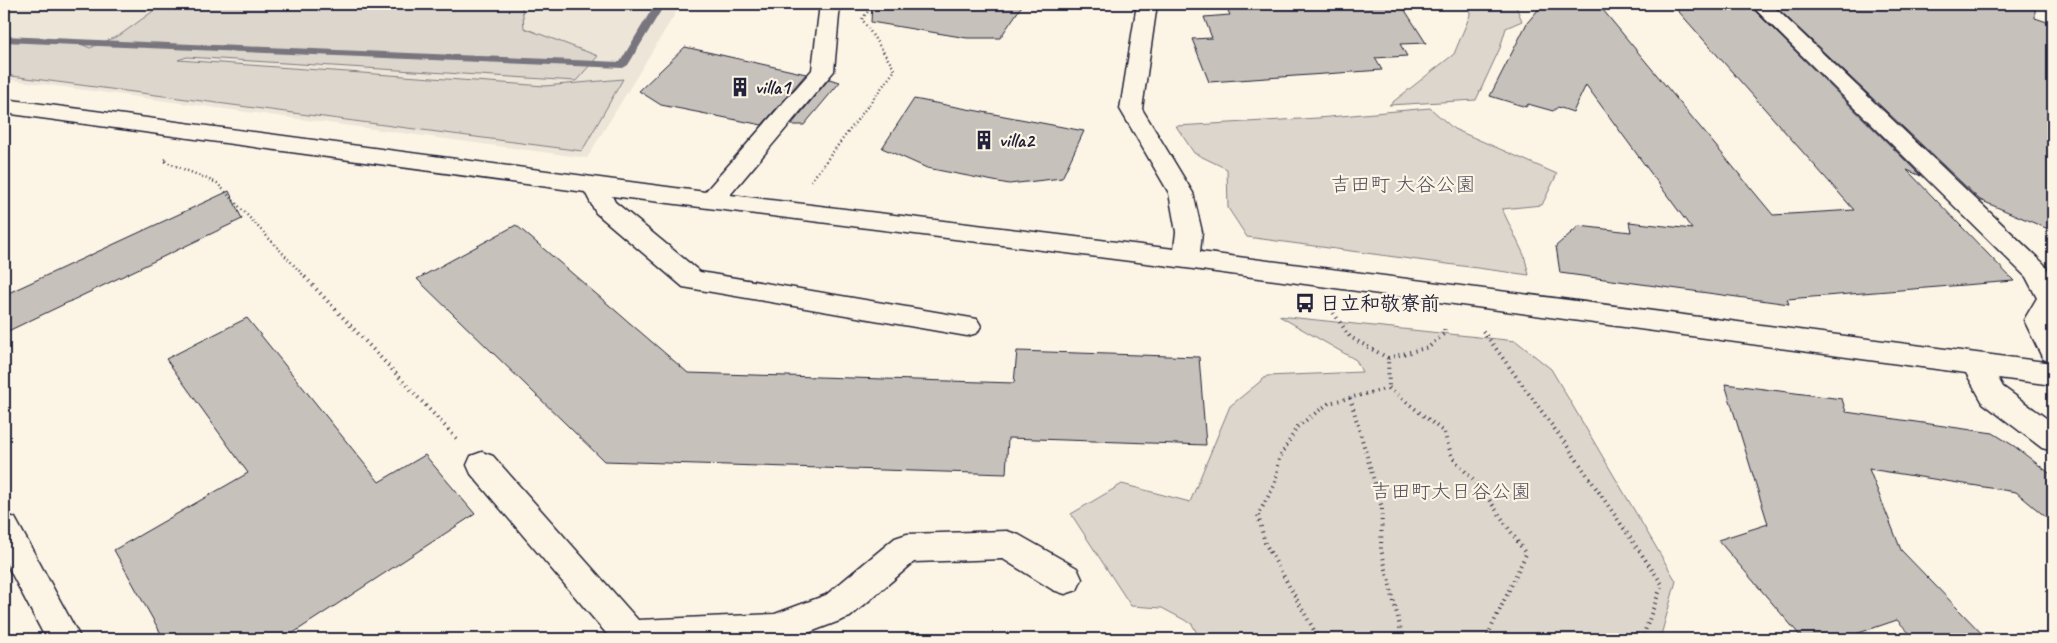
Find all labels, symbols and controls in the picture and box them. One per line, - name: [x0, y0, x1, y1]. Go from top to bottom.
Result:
- place label: villa1: [755, 75, 792, 100]
- building icon: villa1: [729, 76, 751, 98]
- place label: villa2: [999, 128, 1036, 153]
- building icon: villa2: [973, 129, 995, 151]
- park label: 吉田町 大谷公園: [1331, 172, 1475, 197]
- place label: 日立和敬寮前: [1320, 291, 1440, 316]
- bus stop icon: 日立和敬寮前: [1294, 292, 1316, 314]
- park label: 吉田町大日谷公園: [1371, 479, 1531, 504]

